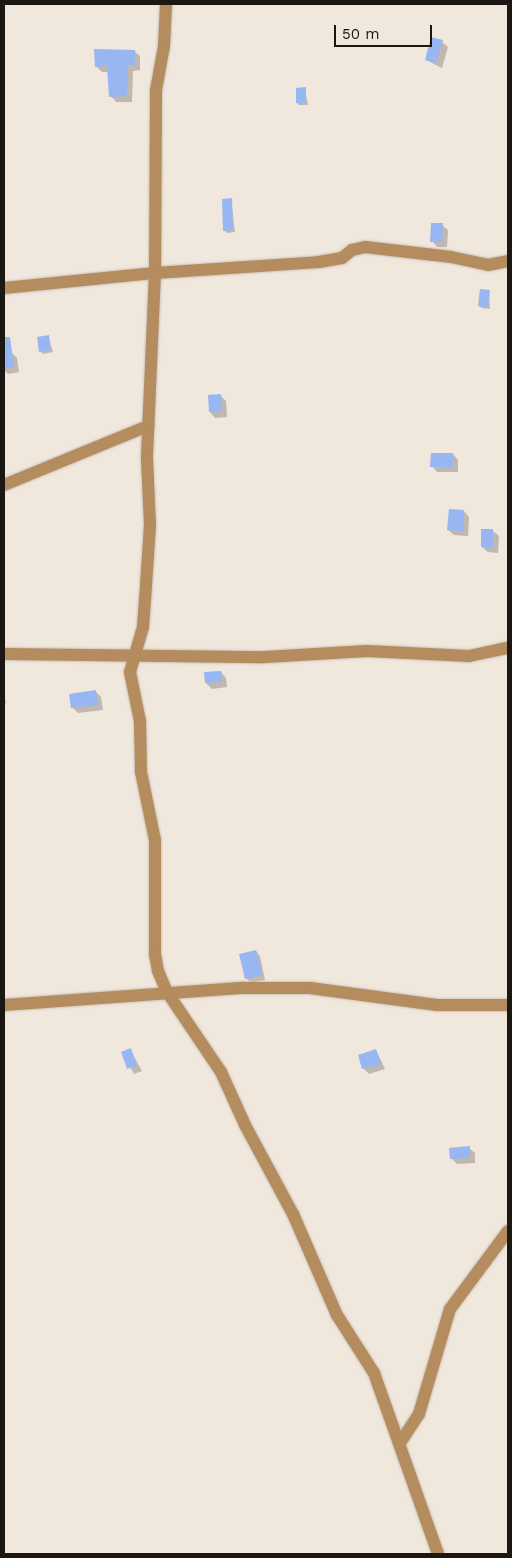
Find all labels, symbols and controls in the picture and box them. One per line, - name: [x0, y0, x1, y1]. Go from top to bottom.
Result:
- scale bar: [337, 15, 434, 47]
- text: 50 m: [342, 25, 379, 43]

